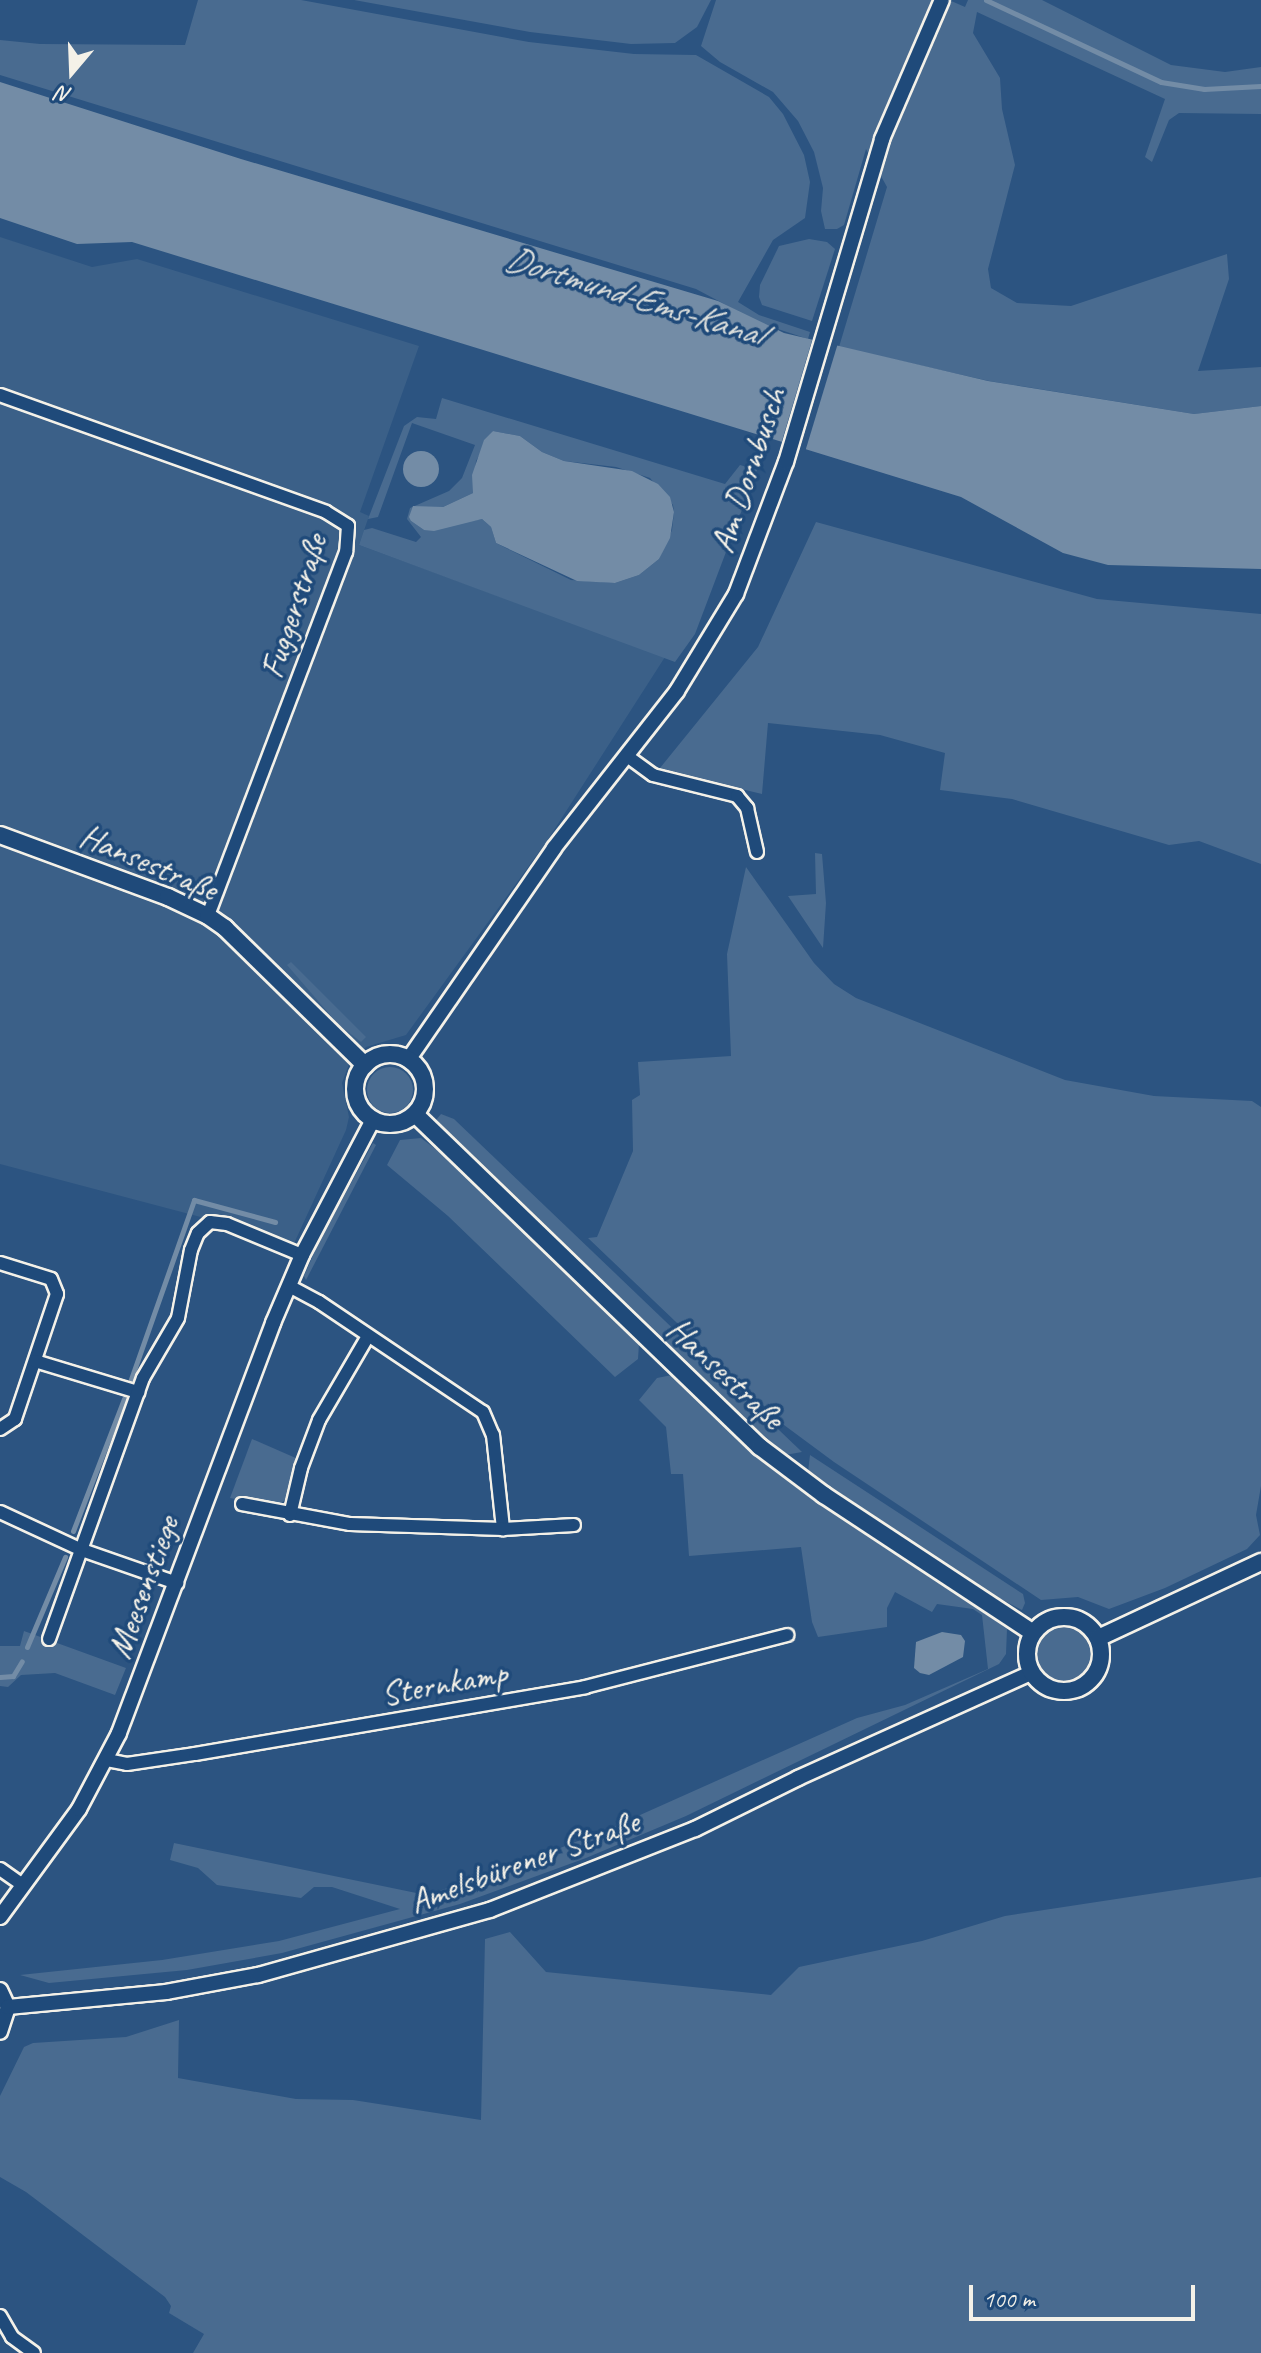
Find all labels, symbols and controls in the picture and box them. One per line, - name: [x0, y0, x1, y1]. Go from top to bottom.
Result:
- north arrow: [32, 32, 112, 112]
- text: N: [53, 79, 75, 110]
- water label: Dortmund-Ems-Kanal: [500, 236, 768, 356]
- street label: Am Dornbusch: [701, 383, 795, 557]
- street label: Fuggerstraße: [251, 529, 335, 683]
- street label: Hansestraße: [74, 815, 224, 909]
- street label: Hansestraße: [659, 1308, 793, 1438]
- street label: Meesenstiege: [99, 1510, 187, 1664]
- street label: Sternkamp: [378, 1652, 510, 1714]
- street label: Amelsbürener Straße: [403, 1800, 645, 1922]
- scale bar: [973, 2269, 1199, 2319]
- text: 100 m: [983, 2284, 1035, 2314]

